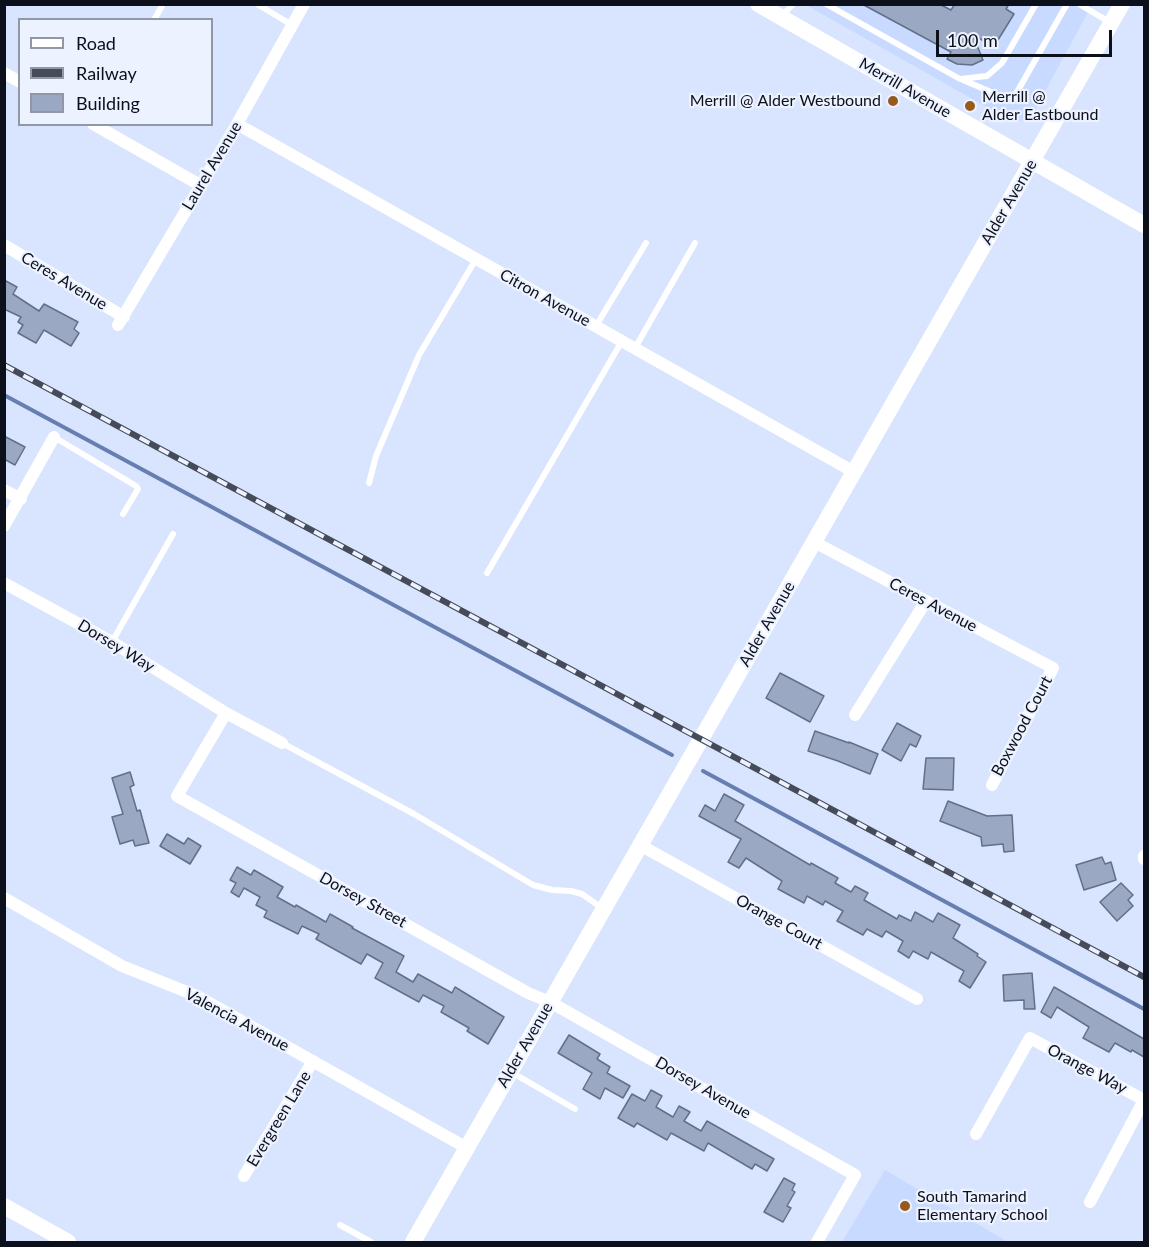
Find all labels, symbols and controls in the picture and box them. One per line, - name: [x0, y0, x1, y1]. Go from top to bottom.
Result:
- legend: [18, 18, 213, 126]
- scale bar: [939, 18, 1114, 56]
- text: 100 m: [947, 29, 998, 51]
- text: Road: [76, 32, 116, 54]
- street label: Merrill Avenue: [856, 54, 954, 122]
- text: Railway: [76, 62, 137, 84]
- place label: Merrill @ Alder Eastbound: [982, 87, 1099, 125]
- place label: Merrill @ Alder Westbound: [690, 91, 881, 111]
- text: Building: [76, 92, 140, 114]
- marker: Merrill @ Alder Westbound: [886, 94, 900, 108]
- marker: Merrill @ Alder Eastbound: [963, 99, 977, 113]
- street label: Laurel Avenue: [178, 118, 246, 214]
- street label: Alder Avenue: [977, 156, 1041, 248]
- street label: Ceres Avenue: [18, 248, 110, 314]
- street label: Citron Avenue: [496, 265, 594, 331]
- street label: Ceres Avenue: [886, 574, 980, 636]
- street label: Alder Avenue: [735, 578, 799, 670]
- street label: Dorsey Way: [74, 616, 158, 676]
- street label: Boxwood Court: [988, 673, 1056, 779]
- street label: Dorsey Street: [316, 868, 410, 932]
- street label: Orange Court: [732, 890, 826, 954]
- street label: Valencia Avenue: [182, 984, 292, 1056]
- street label: Alder Avenue: [493, 999, 557, 1091]
- street label: Orange Way: [1044, 1040, 1130, 1098]
- street label: Dorsey Avenue: [652, 1053, 754, 1123]
- street label: Evergreen Lane: [243, 1068, 315, 1170]
- place label: South Tamarind Elementary School: [917, 1187, 1048, 1225]
- marker: South Tamarind Elementary School: [898, 1199, 912, 1213]

